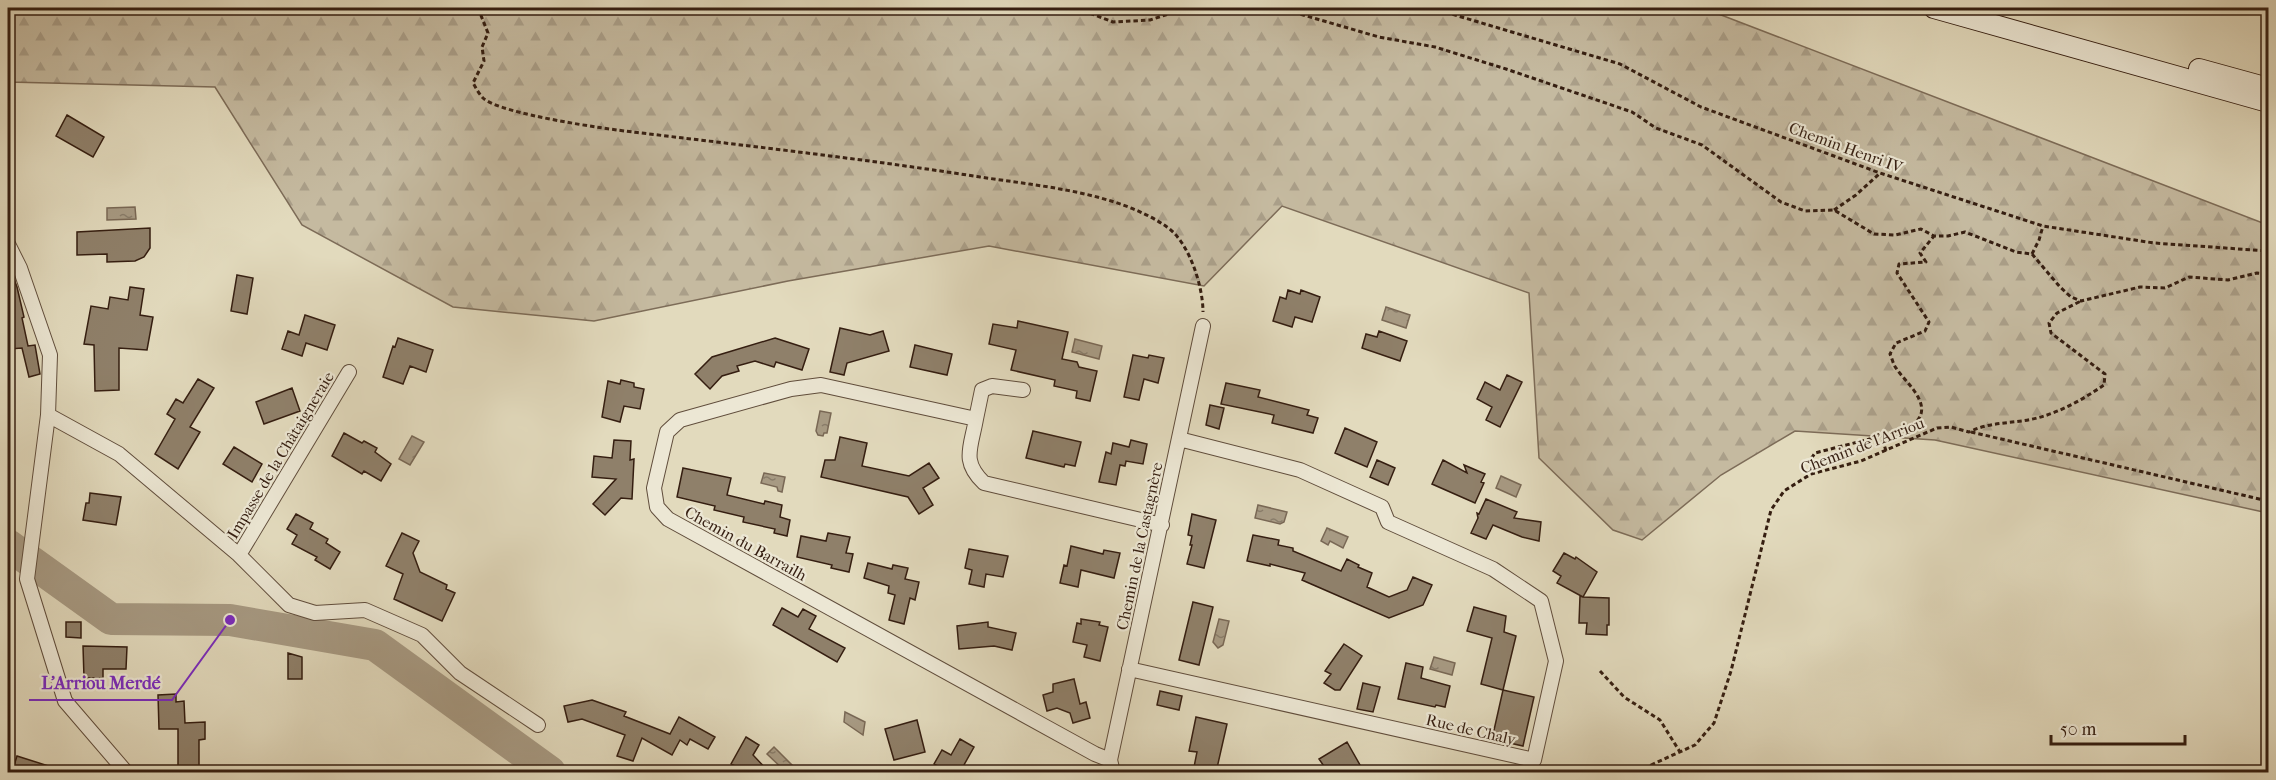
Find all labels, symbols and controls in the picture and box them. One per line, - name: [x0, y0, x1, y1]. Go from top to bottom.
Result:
- street label: Chemin Henri IV: [1786, 118, 1906, 177]
- street label: Impasse de la Châtaigneraie: [223, 368, 338, 542]
- street label: Chemin de l'Arriou: [1798, 413, 1927, 478]
- street label: Chemin de la Castagnère: [1112, 460, 1167, 632]
- street label: Chemin du Barrailh: [681, 502, 810, 585]
- callout: L'Arriou Merdé: [29, 664, 172, 700]
- text: L'Arriou Merdé: [41, 673, 161, 694]
- scale bar: [2051, 708, 2184, 746]
- street label: Rue de Chaly: [1424, 710, 1518, 749]
- text: 50 m: [2060, 719, 2097, 740]

